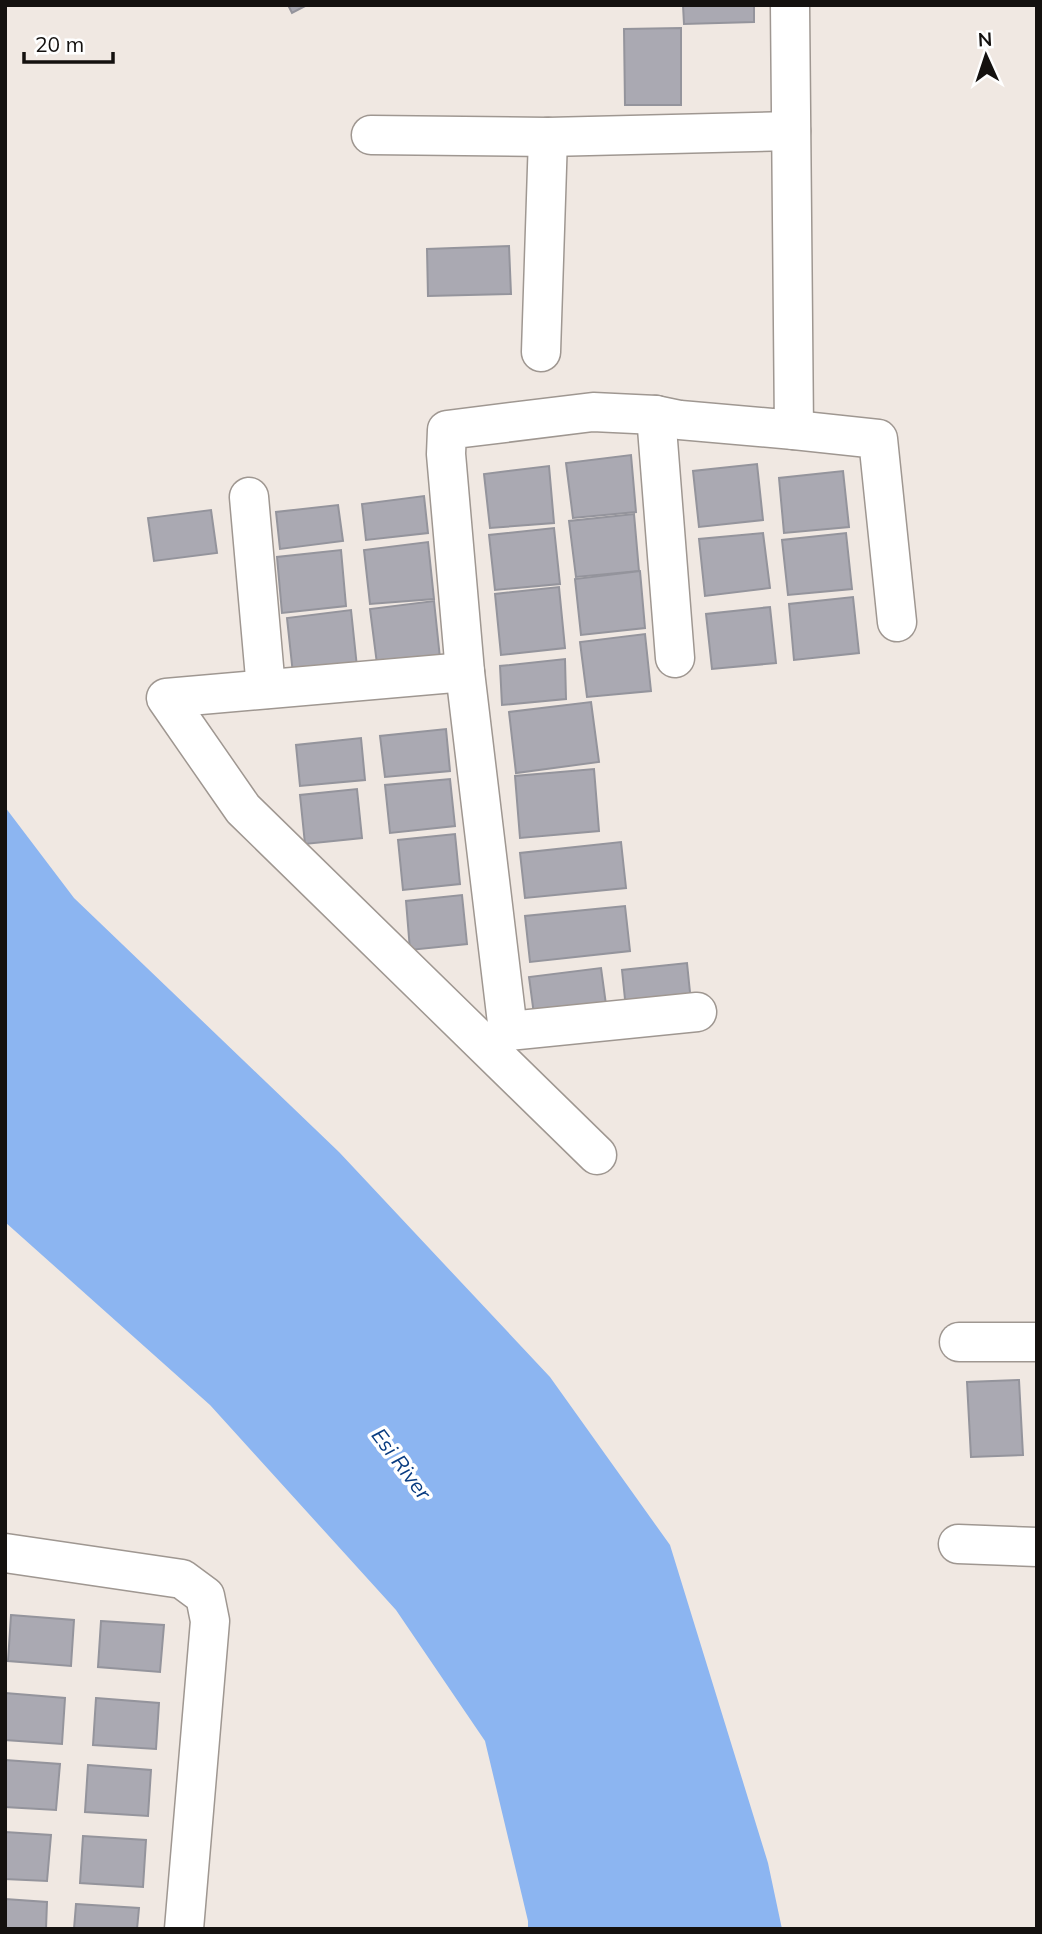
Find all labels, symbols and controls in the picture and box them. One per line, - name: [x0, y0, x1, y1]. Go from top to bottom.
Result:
- scale bar: [24, 21, 114, 65]
- north arrow: [951, 21, 1021, 91]
- text: N: [977, 27, 993, 51]
- text: 20 m: [35, 31, 84, 57]
- water label: Esi River: [367, 1423, 438, 1505]

